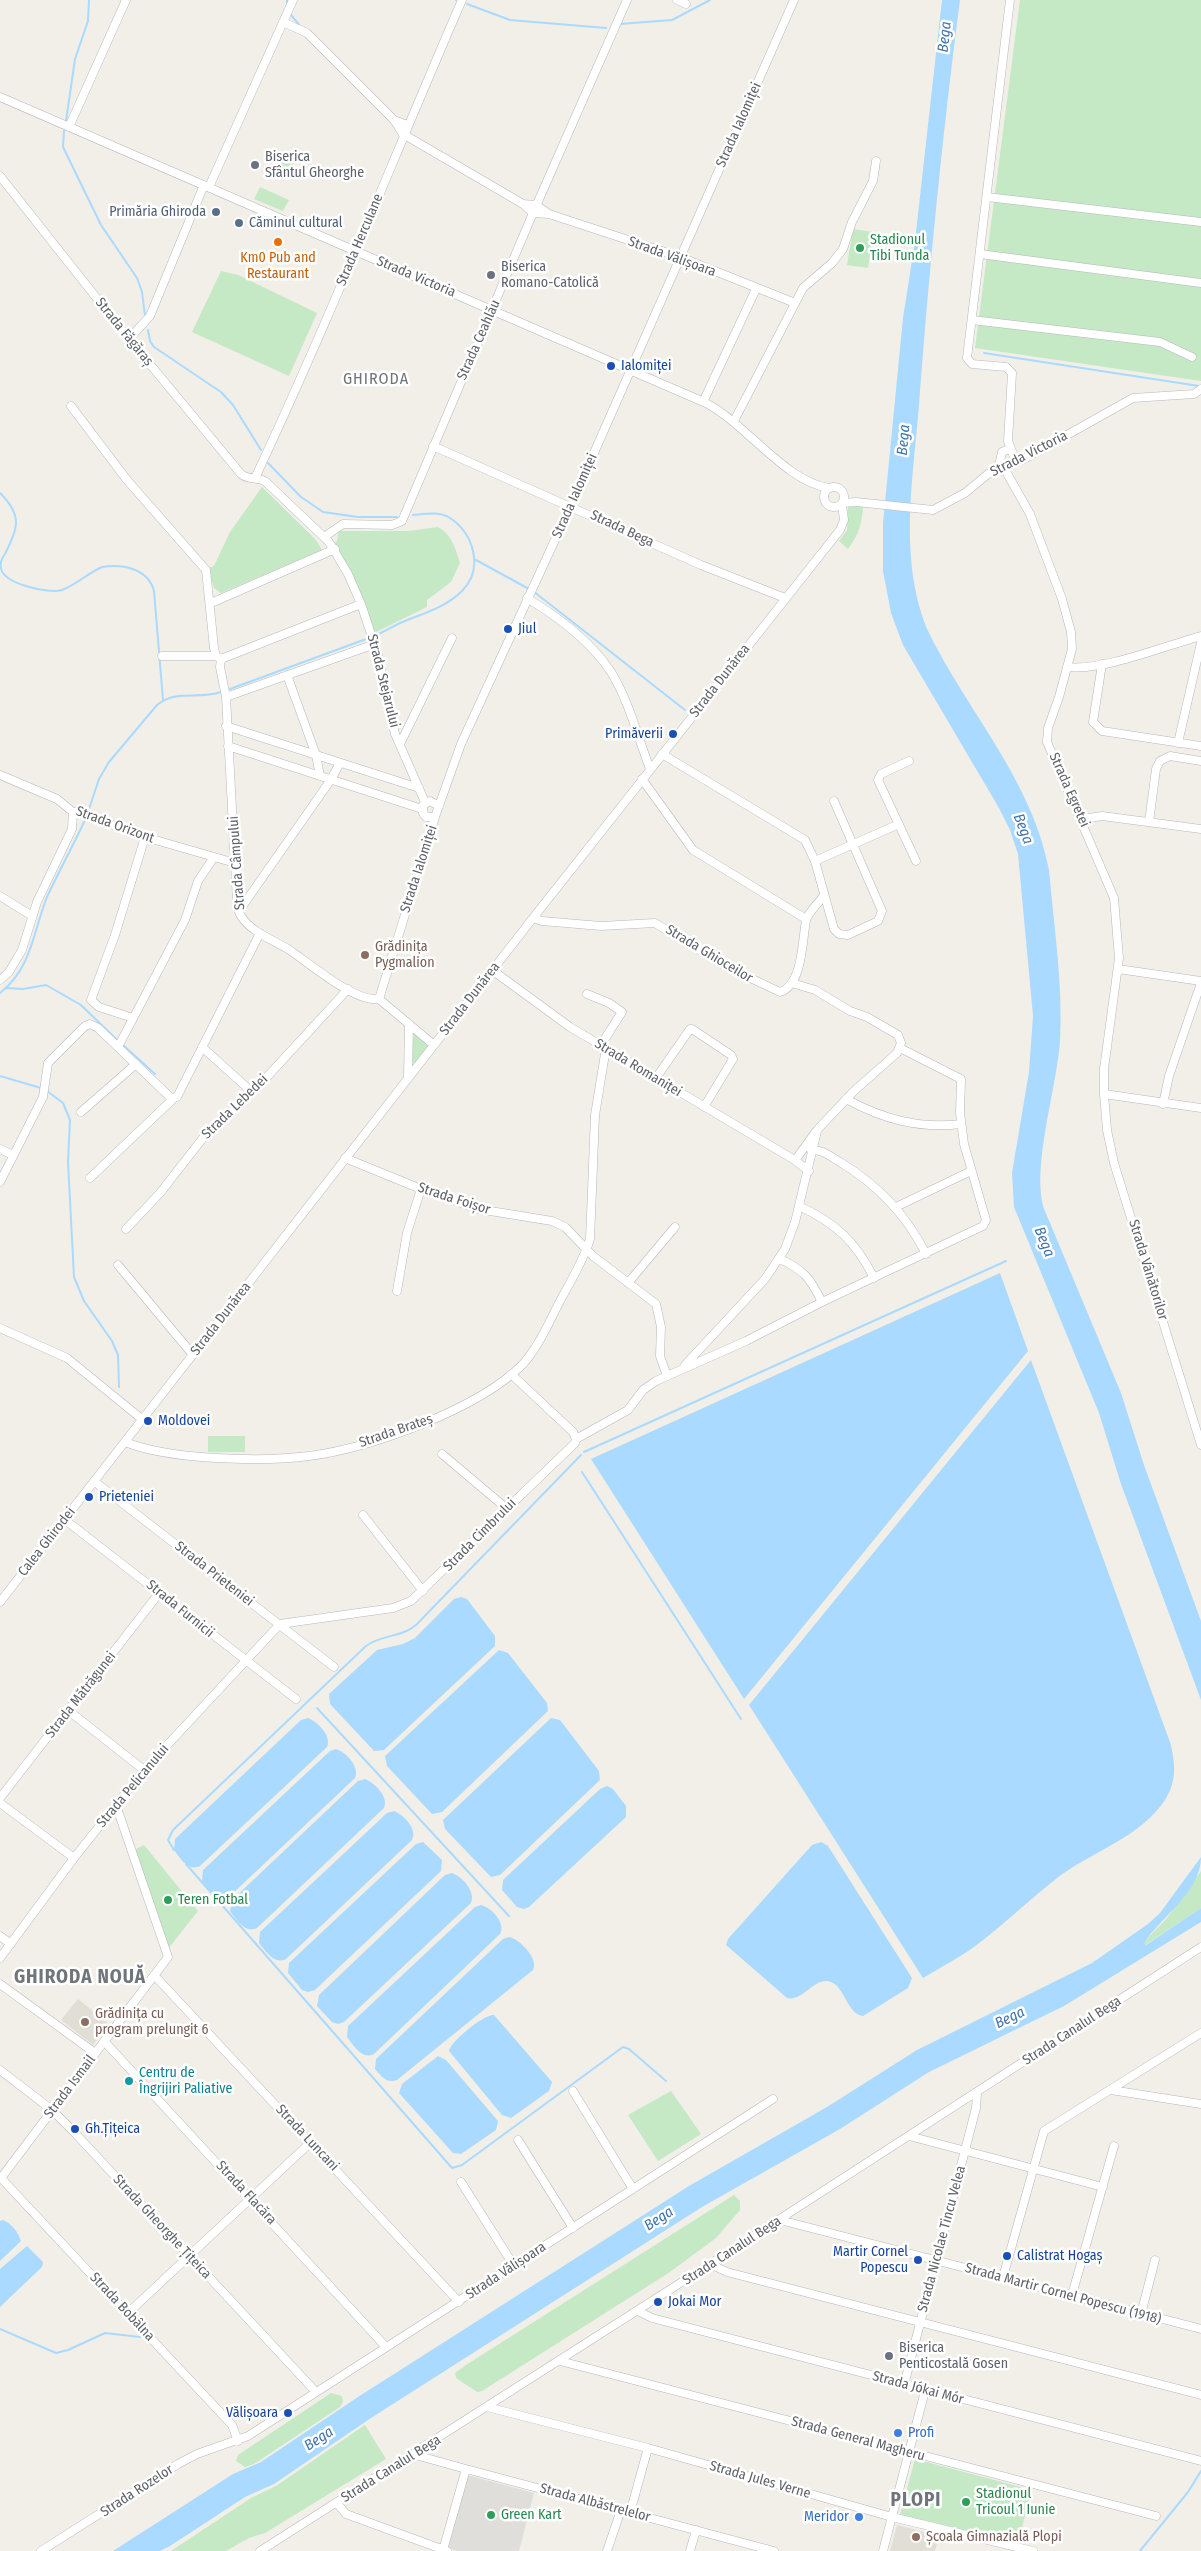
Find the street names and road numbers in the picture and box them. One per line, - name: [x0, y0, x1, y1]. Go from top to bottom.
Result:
- street label: Strada Ialomiței: [713, 80, 765, 170]
- street label: Strada Herculane: [333, 191, 387, 289]
- street label: Strada Vălișoara: [626, 233, 718, 281]
- street label: Strada Victoria: [374, 253, 458, 301]
- street label: Strada Făgăraș: [91, 295, 157, 369]
- street label: Strada Ceahlău: [454, 297, 504, 383]
- street label: Strada Victoria: [988, 427, 1070, 481]
- street label: Strada Ialomiței: [549, 451, 601, 541]
- street label: Strada Bega: [588, 507, 656, 551]
- street label: Strada Stejarului: [363, 632, 403, 730]
- street label: Strada Dunărea: [686, 641, 754, 721]
- street label: Strada Egretei: [1045, 750, 1093, 830]
- street label: Strada Orizont: [73, 803, 157, 847]
- street label: Strada Câmpului: [225, 815, 249, 911]
- street label: Strada Ialomiței: [397, 823, 441, 915]
- street label: Strada Ghioceilor: [662, 921, 756, 987]
- street label: Strada Dunărea: [436, 959, 504, 1039]
- street label: Strada Romaniței: [591, 1035, 685, 1101]
- street label: Strada Lebedei: [198, 1071, 272, 1143]
- street label: Strada Foișor: [416, 1179, 492, 1219]
- street label: Strada Vânătorilor: [1125, 1218, 1171, 1322]
- street label: Strada Dunărea: [187, 1279, 255, 1359]
- street label: Strada Brateș: [357, 1411, 435, 1451]
- street label: Strada Cimbrului: [440, 1495, 520, 1575]
- street label: Calea Ghirodei: [15, 1504, 79, 1580]
- street label: Strada Prieteniei: [171, 1538, 257, 1610]
- street label: Strada Furnicii: [143, 1577, 217, 1641]
- street label: Strada Mătrăgunei: [42, 1649, 120, 1741]
- street label: Strada Pelicanului: [93, 1741, 173, 1831]
- street label: Strada Canalul Bega: [1020, 1993, 1124, 2069]
- street label: Strada Ismail: [41, 2052, 99, 2122]
- street label: Strada Luncani: [272, 2101, 342, 2175]
- street label: Strada Flacăra: [212, 2158, 280, 2228]
- street label: Strada Nicolae Tincu Velea: [914, 2164, 970, 2314]
- street label: Strada Gheorghe Țițeica: [109, 2171, 215, 2283]
- street label: Strada Canalul Bega: [680, 2213, 784, 2289]
- street label: Strada Vălișoara: [463, 2239, 549, 2303]
- street label: Strada Martir Cornel Popescu (1918): [963, 2260, 1163, 2328]
- street label: Strada Bobâlna: [86, 2269, 158, 2345]
- street label: Strada Jókai Mór: [870, 2368, 966, 2408]
- street label: Strada General Magheru: [789, 2413, 927, 2465]
- street label: Strada Canalul Bega: [338, 2432, 444, 2506]
- street label: Strada Jules Verne: [708, 2458, 812, 2502]
- street label: Strada Rozelor: [97, 2461, 177, 2521]
- street label: Strada Albăstrelelor: [538, 2480, 652, 2526]

